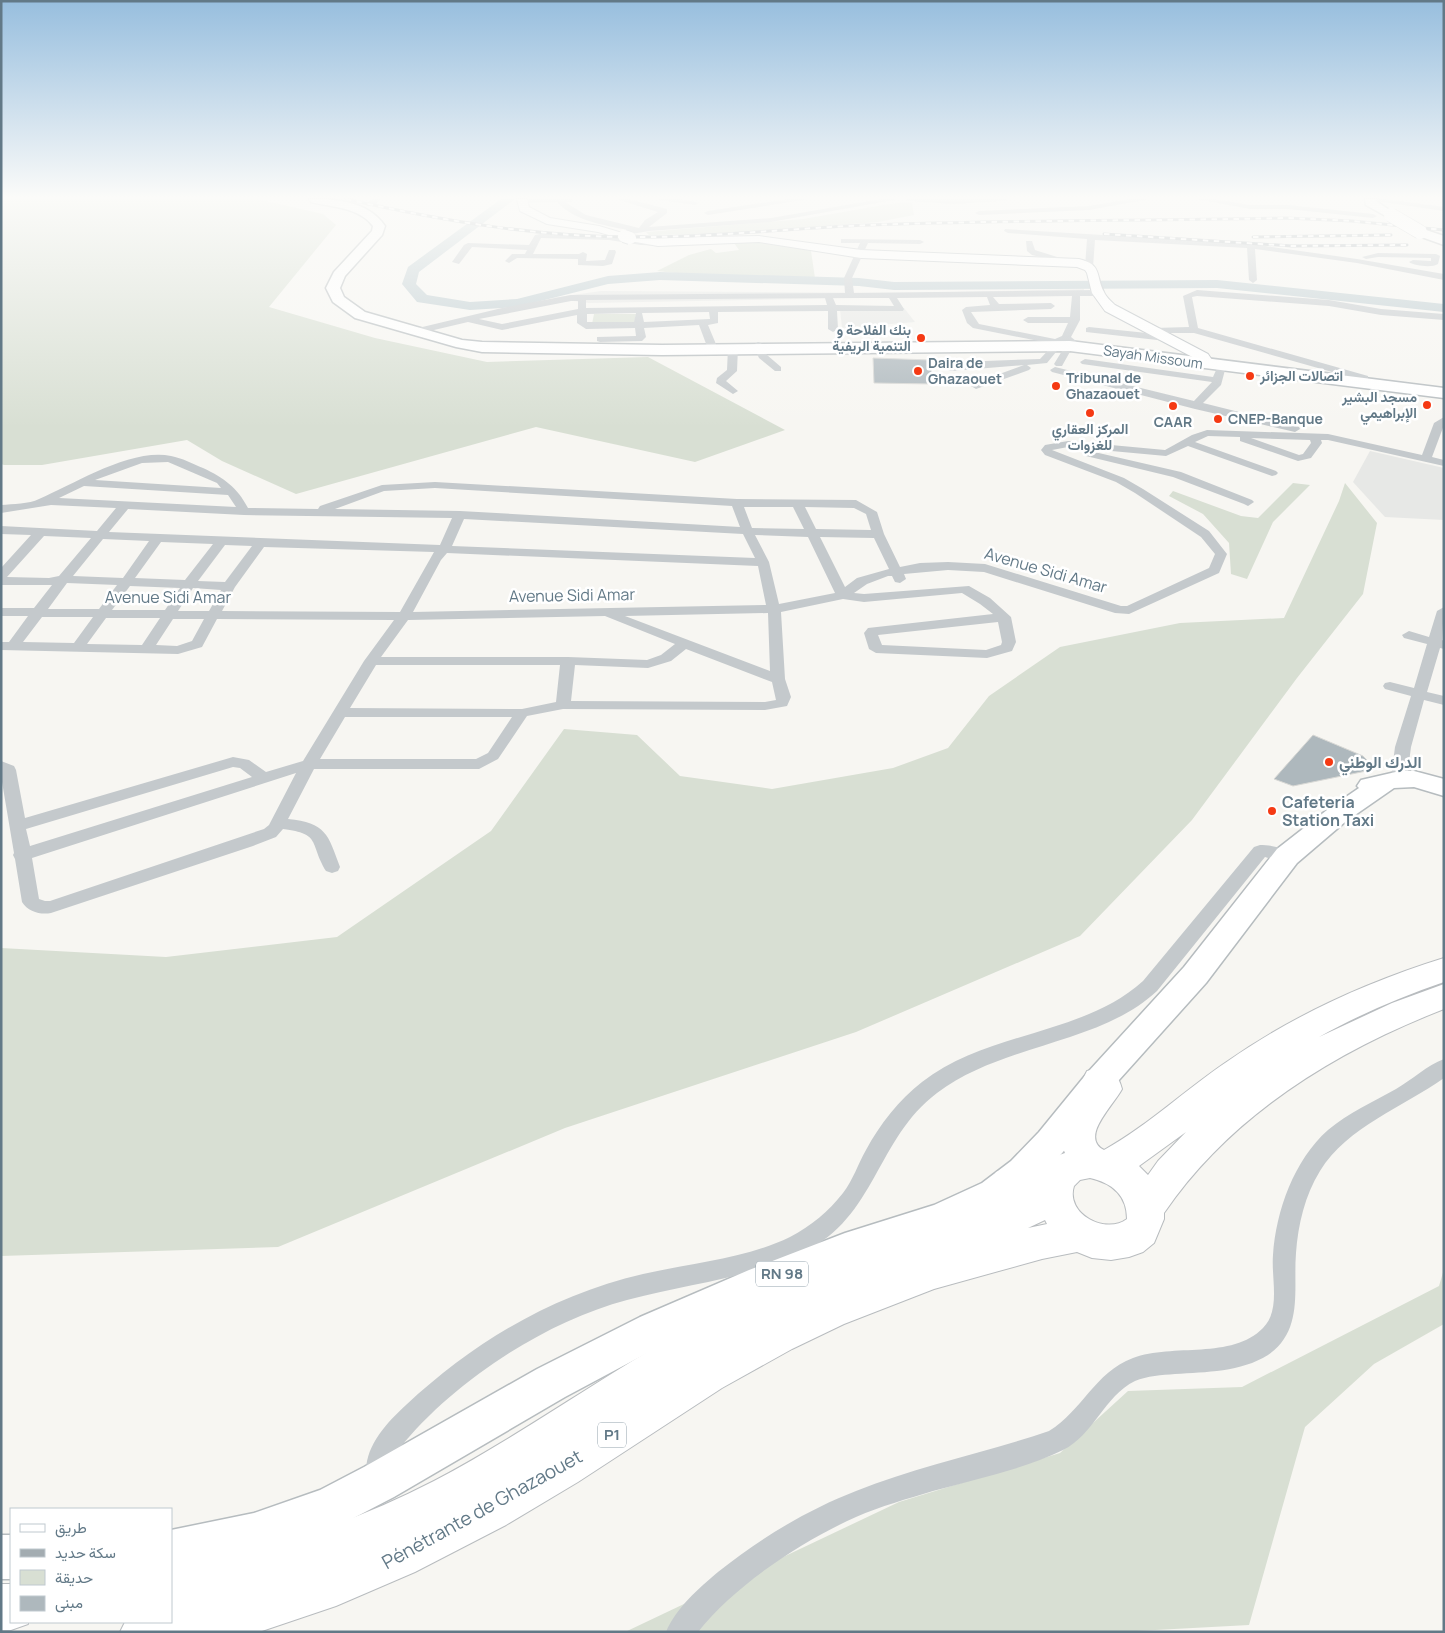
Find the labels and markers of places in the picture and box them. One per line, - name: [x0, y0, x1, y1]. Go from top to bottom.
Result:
- place label: بنك الفلاحة و التنمية الريفية: [832, 320, 911, 355]
- marker: بنك الفلاحة و التنمية الريفية: [915, 332, 927, 344]
- place label: Daira de Ghazaouet: [928, 353, 1002, 388]
- marker: Daira de Ghazaouet: [912, 365, 924, 377]
- place label: اتصالات الجزائر: [1259, 366, 1343, 385]
- place label: Tribunal de Ghazaouet: [1066, 368, 1141, 403]
- marker: اتصالات الجزائر: [1244, 370, 1256, 382]
- marker: Tribunal de Ghazaouet: [1050, 380, 1062, 392]
- place label: مسجد البشير الإبراهيمي: [1341, 387, 1417, 425]
- marker: مسجد البشير الإبراهيمي: [1421, 399, 1433, 411]
- marker: CAAR: [1167, 400, 1179, 412]
- marker: المركز العقاري للغزوات: [1084, 407, 1096, 419]
- place label: CNEP-Banque: [1228, 409, 1323, 428]
- place label: CAAR: [1154, 412, 1192, 431]
- marker: CNEP-Banque: [1212, 413, 1224, 425]
- place label: المركز العقاري للغزوات: [1052, 419, 1128, 454]
- place label: الدرك الوطني: [1339, 751, 1422, 776]
- marker: الدرك الوطني: [1323, 756, 1335, 768]
- place label: Cafeteria Station Taxi: [1282, 791, 1374, 831]
- marker: Cafeteria Station Taxi: [1266, 805, 1278, 817]

